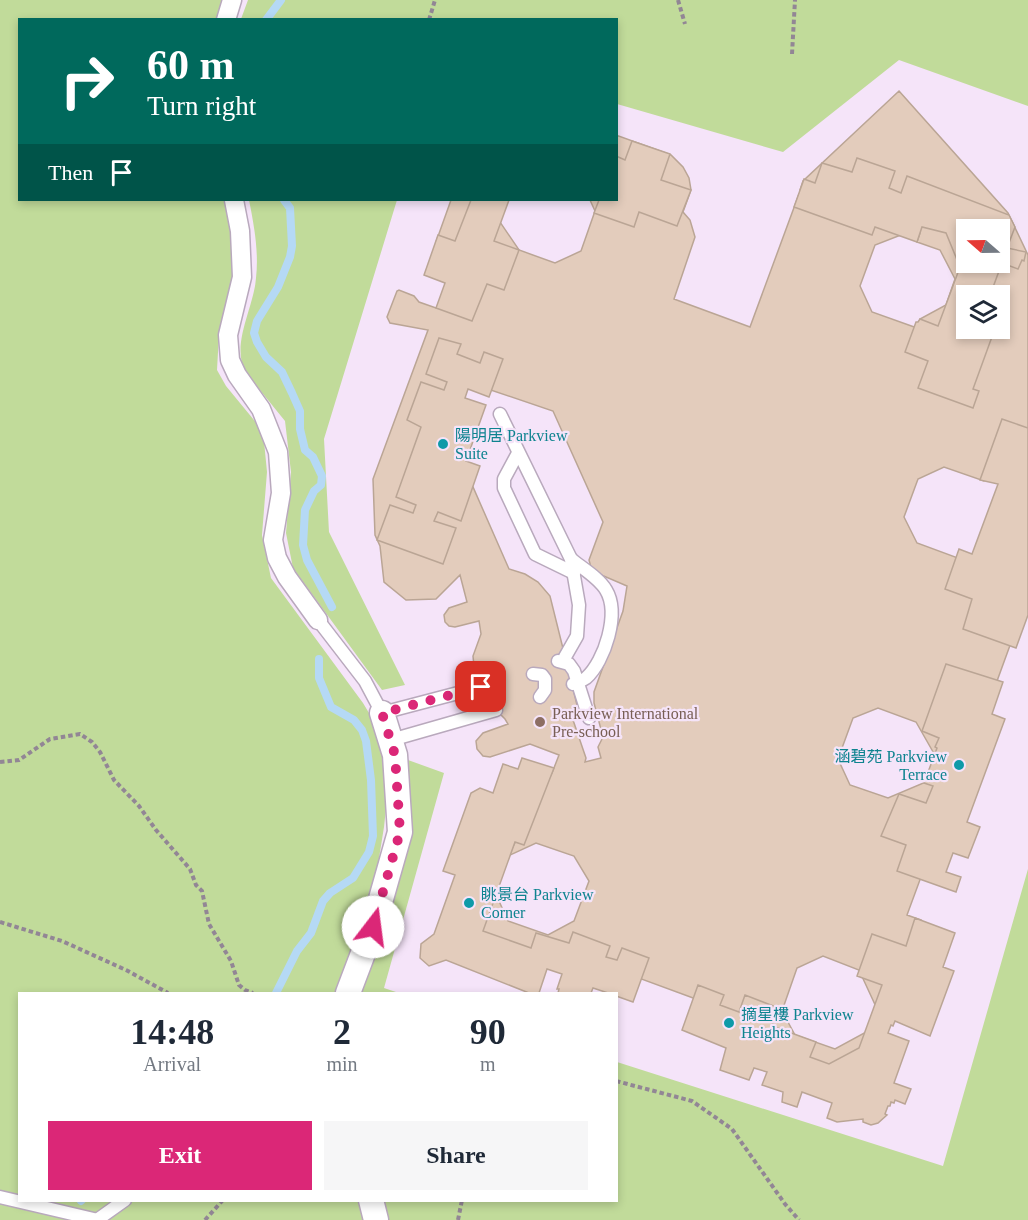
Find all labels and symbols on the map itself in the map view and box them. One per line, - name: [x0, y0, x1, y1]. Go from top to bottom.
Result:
- north arrow: [956, 219, 1010, 273]
- place label: 陽明居 Parkview Suite: [455, 427, 568, 462]
- marker: 陽明居 Parkview Suite: [436, 437, 450, 451]
- pin: [455, 661, 506, 712]
- place label: Parkview International Pre-school: [552, 705, 699, 740]
- marker: Parkview International Pre-school: [533, 715, 547, 729]
- place label: 涵碧苑 Parkview Terrace: [835, 748, 947, 783]
- marker: 涵碧苑 Parkview Terrace: [952, 758, 966, 772]
- place label: 眺景台 Parkview Corner: [481, 886, 594, 921]
- position arrow: [341, 895, 405, 959]
- marker: 眺景台 Parkview Corner: [462, 896, 476, 910]
- place label: 摘星樓 Parkview Heights: [741, 1006, 854, 1042]
- marker: 摘星樓 Parkview Heights: [722, 1016, 736, 1030]

